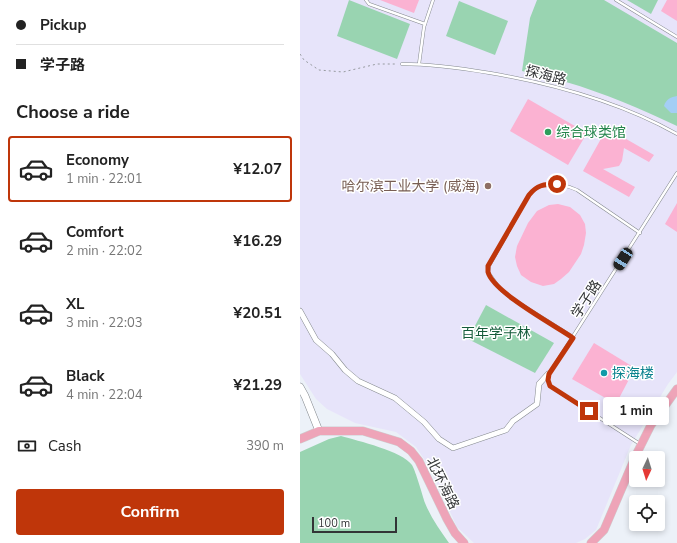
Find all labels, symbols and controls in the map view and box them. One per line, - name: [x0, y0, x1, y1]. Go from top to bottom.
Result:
- text: Pickup: [40, 15, 86, 35]
- text: 学子路: [40, 55, 85, 75]
- street label: 探海路: [523, 61, 569, 90]
- text: Choose a ride: [16, 100, 130, 124]
- place label: 综合球类馆: [556, 123, 626, 142]
- marker: 综合球类馆: [543, 127, 553, 137]
- text: Economy: [66, 150, 129, 170]
- icon: car: [18, 151, 54, 187]
- text: ¥12.07: [233, 159, 282, 179]
- text: 1 min · 22:01: [66, 170, 142, 188]
- route start: [548, 175, 566, 193]
- place label: 哈尔滨工业大学 (威海): [342, 177, 480, 196]
- marker: 哈尔滨工业大学 (威海): [483, 181, 493, 191]
- text: Comfort: [66, 222, 123, 242]
- icon: car: [18, 223, 54, 259]
- text: ¥16.29: [233, 231, 282, 251]
- text: 2 min · 22:02: [66, 242, 142, 260]
- car: [611, 246, 635, 272]
- street label: 学子路: [567, 276, 606, 322]
- text: XL: [66, 294, 85, 314]
- icon: car: [18, 295, 54, 331]
- text: ¥20.51: [233, 303, 282, 323]
- text: 3 min · 22:03: [66, 314, 142, 332]
- park label: 百年学子林: [461, 324, 531, 343]
- place label: 探海楼: [612, 364, 654, 383]
- text: Black: [66, 366, 104, 386]
- icon: car: [18, 367, 54, 403]
- marker: 探海楼: [599, 368, 609, 378]
- text: ¥21.29: [233, 375, 282, 395]
- text: 4 min · 22:04: [66, 386, 142, 404]
- callout: 1 min: [603, 397, 669, 425]
- route end: [580, 402, 598, 420]
- text: 1 min: [619, 402, 653, 420]
- icon: cash: [16, 435, 38, 457]
- text: Cash: [48, 436, 82, 456]
- text: 390 m: [246, 437, 284, 455]
- north arrow: [629, 451, 665, 487]
- map controls: [629, 451, 665, 531]
- street label: 北环海路: [422, 454, 463, 513]
- button: Confirm: [16, 489, 284, 535]
- button: locate: [629, 495, 665, 531]
- scale bar: [312, 515, 397, 534]
- text: 100 m: [318, 516, 350, 531]

